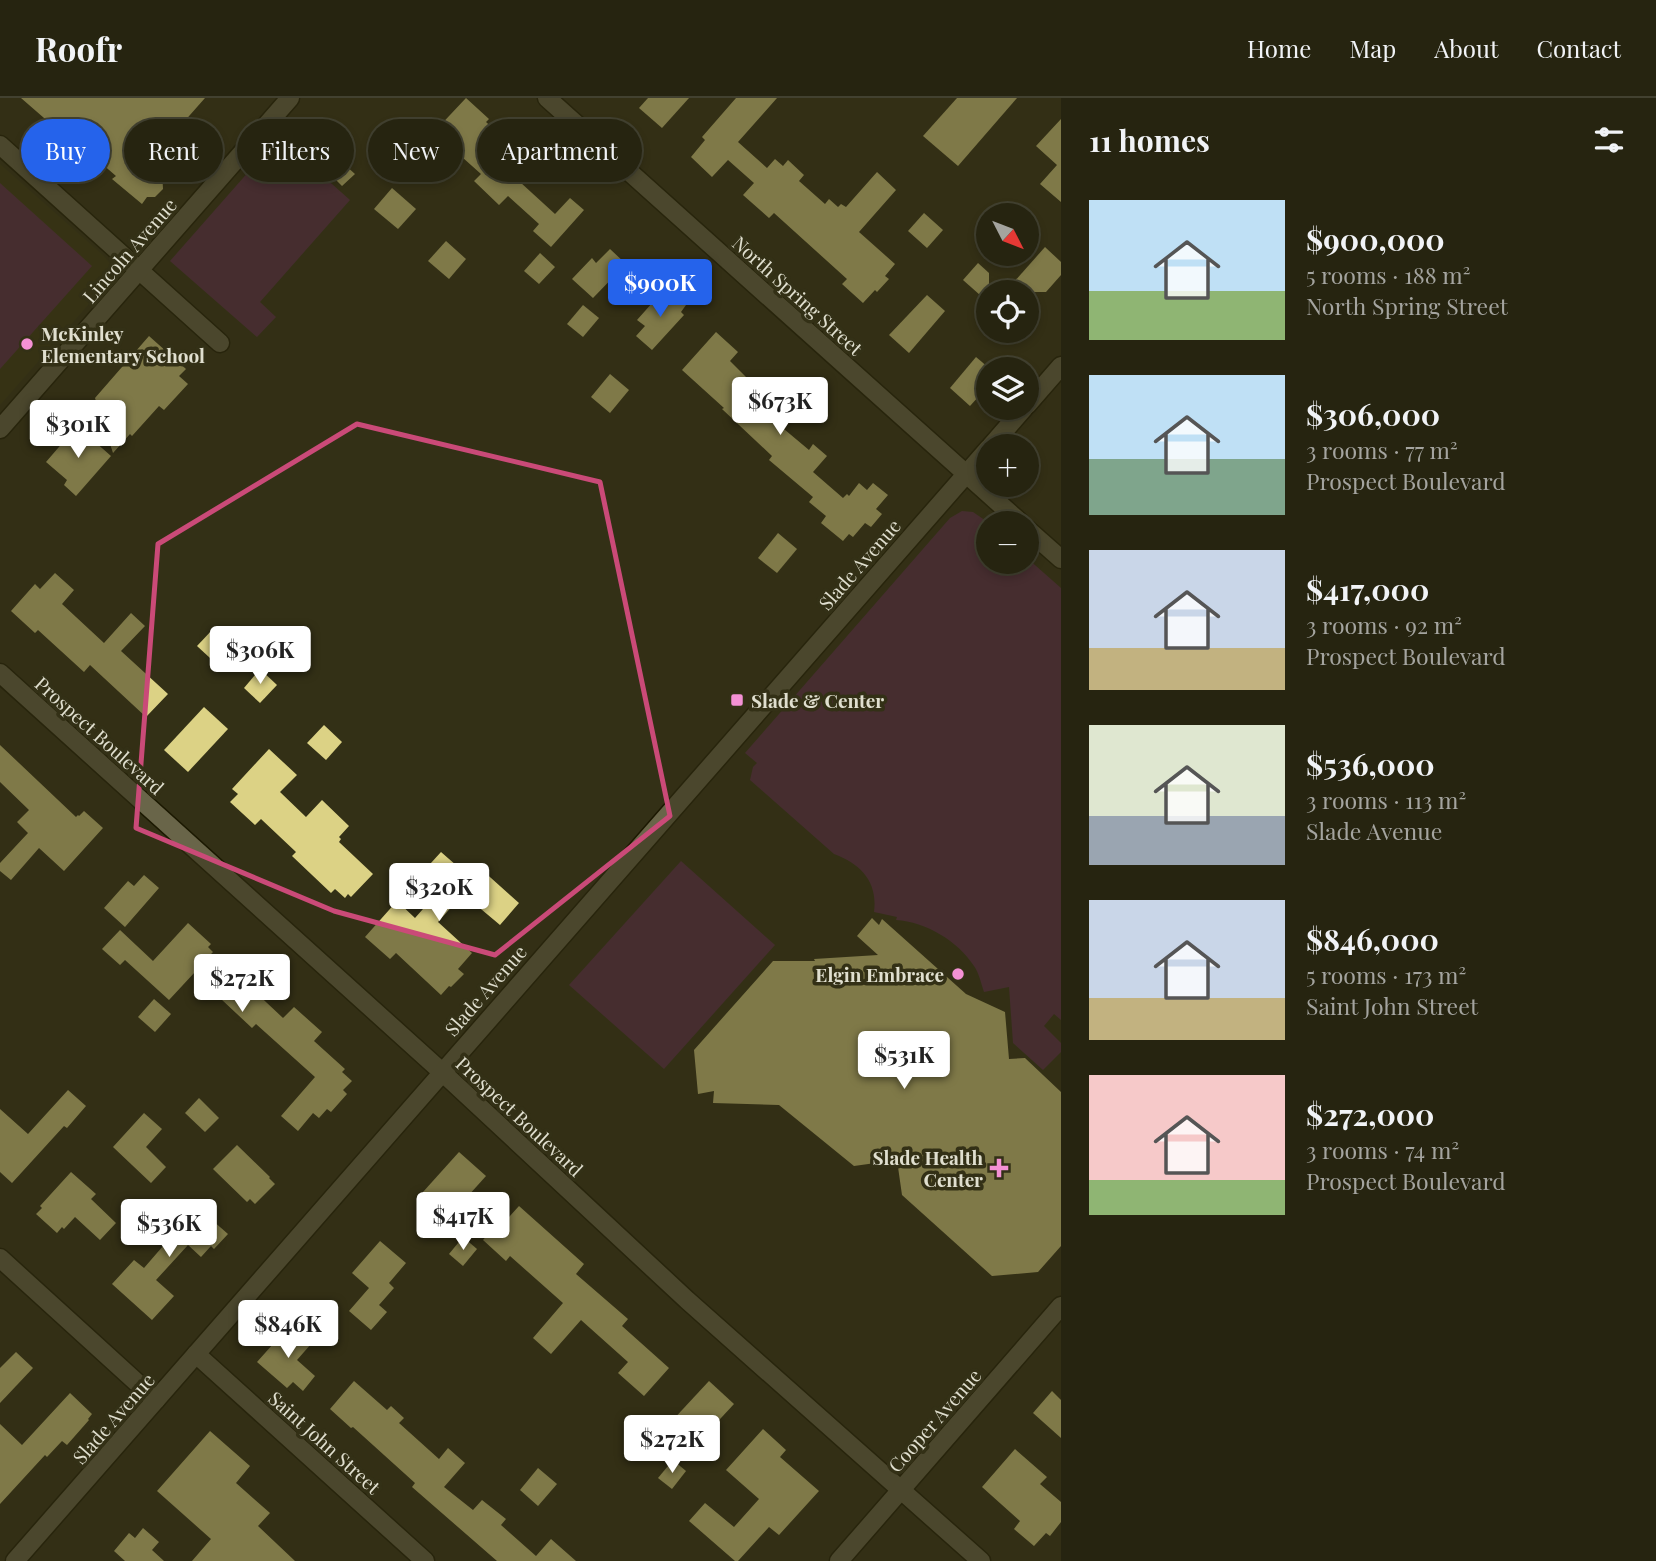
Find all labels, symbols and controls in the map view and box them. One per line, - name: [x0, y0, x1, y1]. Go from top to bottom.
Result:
- text: Roofr: [35, 26, 122, 70]
- text: Home: [1247, 32, 1311, 64]
- text: Map: [1349, 32, 1396, 64]
- text: About: [1434, 32, 1498, 64]
- text: Contact: [1536, 32, 1621, 64]
- chip: Buy: [21, 119, 110, 182]
- chip: Rent: [124, 119, 223, 182]
- chip: Filters: [237, 119, 354, 182]
- chip: New: [368, 119, 463, 182]
- chip: Apartment: [477, 119, 642, 182]
- text: 11 homes: [1089, 120, 1210, 160]
- icon: filters: [1590, 121, 1628, 159]
- street label: Lincoln Avenue: [76, 192, 182, 308]
- north arrow: [976, 203, 1040, 266]
- map controls: [976, 203, 1039, 574]
- text: $900,000: [1306, 219, 1445, 259]
- icon: home: [1145, 228, 1229, 312]
- street label: North Spring Street: [727, 230, 869, 361]
- text: 5 rooms · 188 m²: [1306, 259, 1471, 290]
- pin: $900K: [611, 260, 709, 319]
- text: $900K: [624, 266, 696, 297]
- button: locate: [976, 280, 1039, 343]
- text: North Spring Street: [1306, 290, 1508, 321]
- place label: McKinley Elementary School: [41, 320, 205, 368]
- marker: McKinley Elementary School: [19, 336, 35, 352]
- button: layers: [976, 357, 1039, 420]
- pin: $673K: [731, 378, 829, 437]
- text: $673K: [748, 384, 812, 415]
- text: $306,000: [1306, 394, 1440, 434]
- pin: $301K: [29, 400, 127, 460]
- icon: home: [1145, 403, 1229, 487]
- text: $301K: [46, 407, 110, 438]
- button: +: [976, 434, 1039, 497]
- text: 3 rooms · 77 m²: [1306, 434, 1458, 465]
- text: Prospect Boulevard: [1306, 465, 1506, 496]
- button: −: [976, 511, 1039, 574]
- street label: Slade Avenue: [812, 513, 906, 615]
- text: $417,000: [1306, 569, 1429, 609]
- icon: home: [1145, 578, 1229, 662]
- text: 3 rooms · 92 m²: [1306, 609, 1462, 640]
- pin: $306K: [211, 626, 309, 686]
- text: $306K: [226, 633, 294, 664]
- text: Prospect Boulevard: [1306, 640, 1506, 671]
- street label: Prospect Boulevard: [30, 670, 170, 800]
- place label: Slade & Center: [751, 687, 884, 713]
- marker: Slade & Center: [729, 692, 745, 708]
- text: $536,000: [1306, 744, 1435, 784]
- icon: home: [1145, 753, 1229, 837]
- text: 3 rooms · 113 m²: [1306, 784, 1466, 815]
- text: Slade Avenue: [1306, 815, 1442, 846]
- pin: $320K: [390, 864, 488, 923]
- text: $320K: [405, 870, 473, 901]
- text: $846,000: [1306, 919, 1439, 959]
- icon: home: [1145, 928, 1229, 1012]
- street label: Slade Avenue: [438, 939, 532, 1041]
- pin: $272K: [193, 954, 291, 1014]
- text: 5 rooms · 173 m²: [1306, 959, 1466, 990]
- text: $272K: [210, 961, 274, 992]
- place label: Elgin Embrace: [815, 961, 944, 987]
- marker: Elgin Embrace: [950, 966, 966, 982]
- text: Saint John Street: [1306, 990, 1478, 1021]
- pin: $531K: [855, 1032, 953, 1091]
- text: $531K: [874, 1038, 934, 1069]
- street label: Prospect Boulevard: [451, 1050, 589, 1182]
- text: $272,000: [1306, 1094, 1434, 1134]
- icon: home: [1145, 1103, 1229, 1187]
- text: 3 rooms · 74 m²: [1306, 1134, 1459, 1165]
- place label: Slade Health Center: [872, 1144, 983, 1192]
- marker: Slade Health Center: [989, 1158, 1009, 1178]
- text: Prospect Boulevard: [1306, 1165, 1506, 1196]
- pin: $417K: [414, 1192, 512, 1252]
- text: $417K: [432, 1199, 494, 1230]
- pin: $536K: [120, 1200, 218, 1259]
- text: $536K: [137, 1206, 201, 1237]
- pin: $846K: [239, 1300, 337, 1360]
- text: $846K: [254, 1307, 322, 1338]
- street label: Cooper Avenue: [882, 1363, 986, 1477]
- street label: Slade Avenue: [66, 1367, 160, 1469]
- street label: Saint John Street: [263, 1385, 387, 1499]
- pin: $272K: [623, 1416, 721, 1475]
- text: $272K: [640, 1422, 704, 1453]

